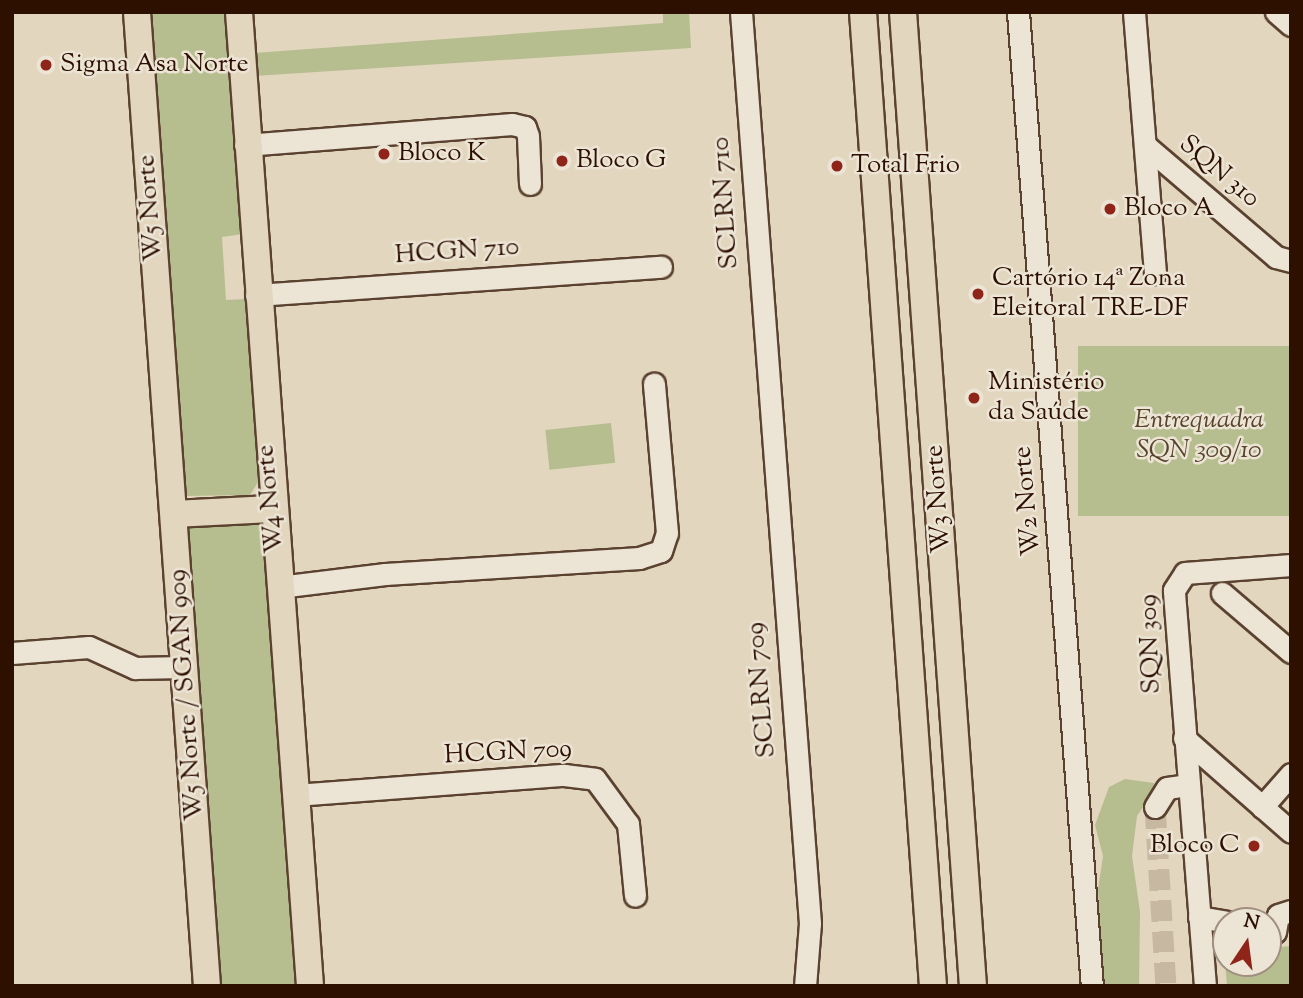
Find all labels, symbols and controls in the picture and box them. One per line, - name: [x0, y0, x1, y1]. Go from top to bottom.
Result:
- place label: Sigma Asa Norte: [60, 49, 249, 81]
- marker: Sigma Asa Norte: [38, 57, 54, 73]
- street label: SQN 310: [1172, 129, 1266, 215]
- street label: SCLRN 710: [706, 136, 746, 270]
- place label: Bloco K: [398, 138, 486, 170]
- place label: Bloco G: [576, 145, 666, 177]
- marker: Bloco K: [376, 146, 392, 162]
- place label: Total Frio: [851, 150, 960, 182]
- street label: W5 Norte: [132, 153, 170, 263]
- marker: Bloco G: [554, 153, 570, 169]
- marker: Total Frio: [829, 158, 845, 174]
- place label: Bloco A: [1124, 193, 1214, 225]
- marker: Bloco A: [1102, 201, 1118, 217]
- street label: HCGN 710: [394, 232, 520, 272]
- place label: Cartório 14ª Zona Eleitoral TRE-DF: [992, 263, 1188, 324]
- marker: Cartório 14ª Zona Eleitoral TRE-DF: [970, 286, 986, 302]
- place label: Ministério da Saúde: [988, 367, 1104, 428]
- marker: Ministério da Saúde: [966, 390, 982, 406]
- park label: Entrequadra SQN 309/10: [1134, 405, 1264, 466]
- street label: W4 Norte: [251, 443, 291, 555]
- street label: W3 Norte: [920, 444, 958, 554]
- street label: W2 Norte: [1008, 445, 1048, 557]
- street label: W5 Norte / SGAN 909: [163, 568, 211, 822]
- street label: SQN 309: [1134, 594, 1168, 694]
- street label: SCLRN 709: [741, 621, 783, 759]
- street label: HCGN 709: [443, 734, 573, 772]
- place label: Bloco C: [1150, 830, 1240, 862]
- marker: Bloco C: [1246, 838, 1262, 854]
- north arrow: [1212, 907, 1282, 977]
- text: N: [1241, 908, 1262, 938]

